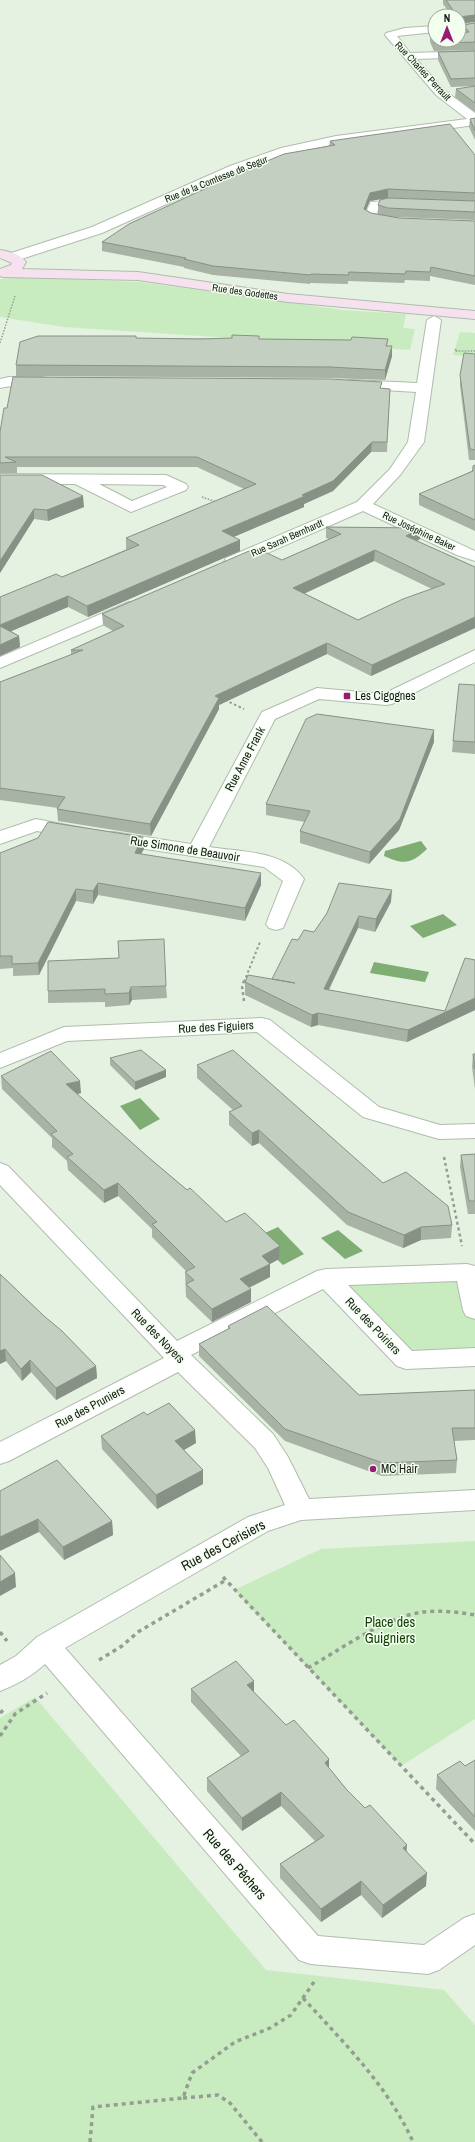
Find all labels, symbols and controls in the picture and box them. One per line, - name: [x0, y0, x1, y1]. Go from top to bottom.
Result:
- north arrow: [427, 8, 467, 48]
- text: N: [444, 11, 450, 25]
- street label: Rue Charles Perrault: [392, 39, 454, 104]
- street label: Rue de la Comtesse de Segur: [163, 152, 270, 206]
- street label: Rue des Godettes: [211, 281, 279, 303]
- street label: Rue Joséphine Baker: [381, 508, 458, 554]
- street label: Rue Sarah Bernhardt: [249, 516, 326, 560]
- place label: Les Cigognes: [355, 688, 416, 704]
- marker: Les Cigognes: [342, 691, 352, 701]
- street label: Rue Anne Frank: [221, 724, 269, 794]
- street label: Rue Simone de Beauvoir: [129, 832, 242, 866]
- street label: Rue des Figuiers: [178, 1017, 254, 1037]
- street label: Rue des Poiriers: [342, 1294, 404, 1358]
- street label: Rue des Noyers: [128, 1305, 188, 1367]
- street label: Rue des Pruniers: [52, 1382, 128, 1432]
- place label: MC Hair: [381, 1461, 418, 1477]
- marker: MC Hair: [368, 1464, 378, 1474]
- street label: Rue des Cerisiers: [178, 1515, 268, 1575]
- park label: Place des Guigniers: [365, 1613, 415, 1647]
- street label: Rue des Pêchers: [199, 1825, 271, 1903]

